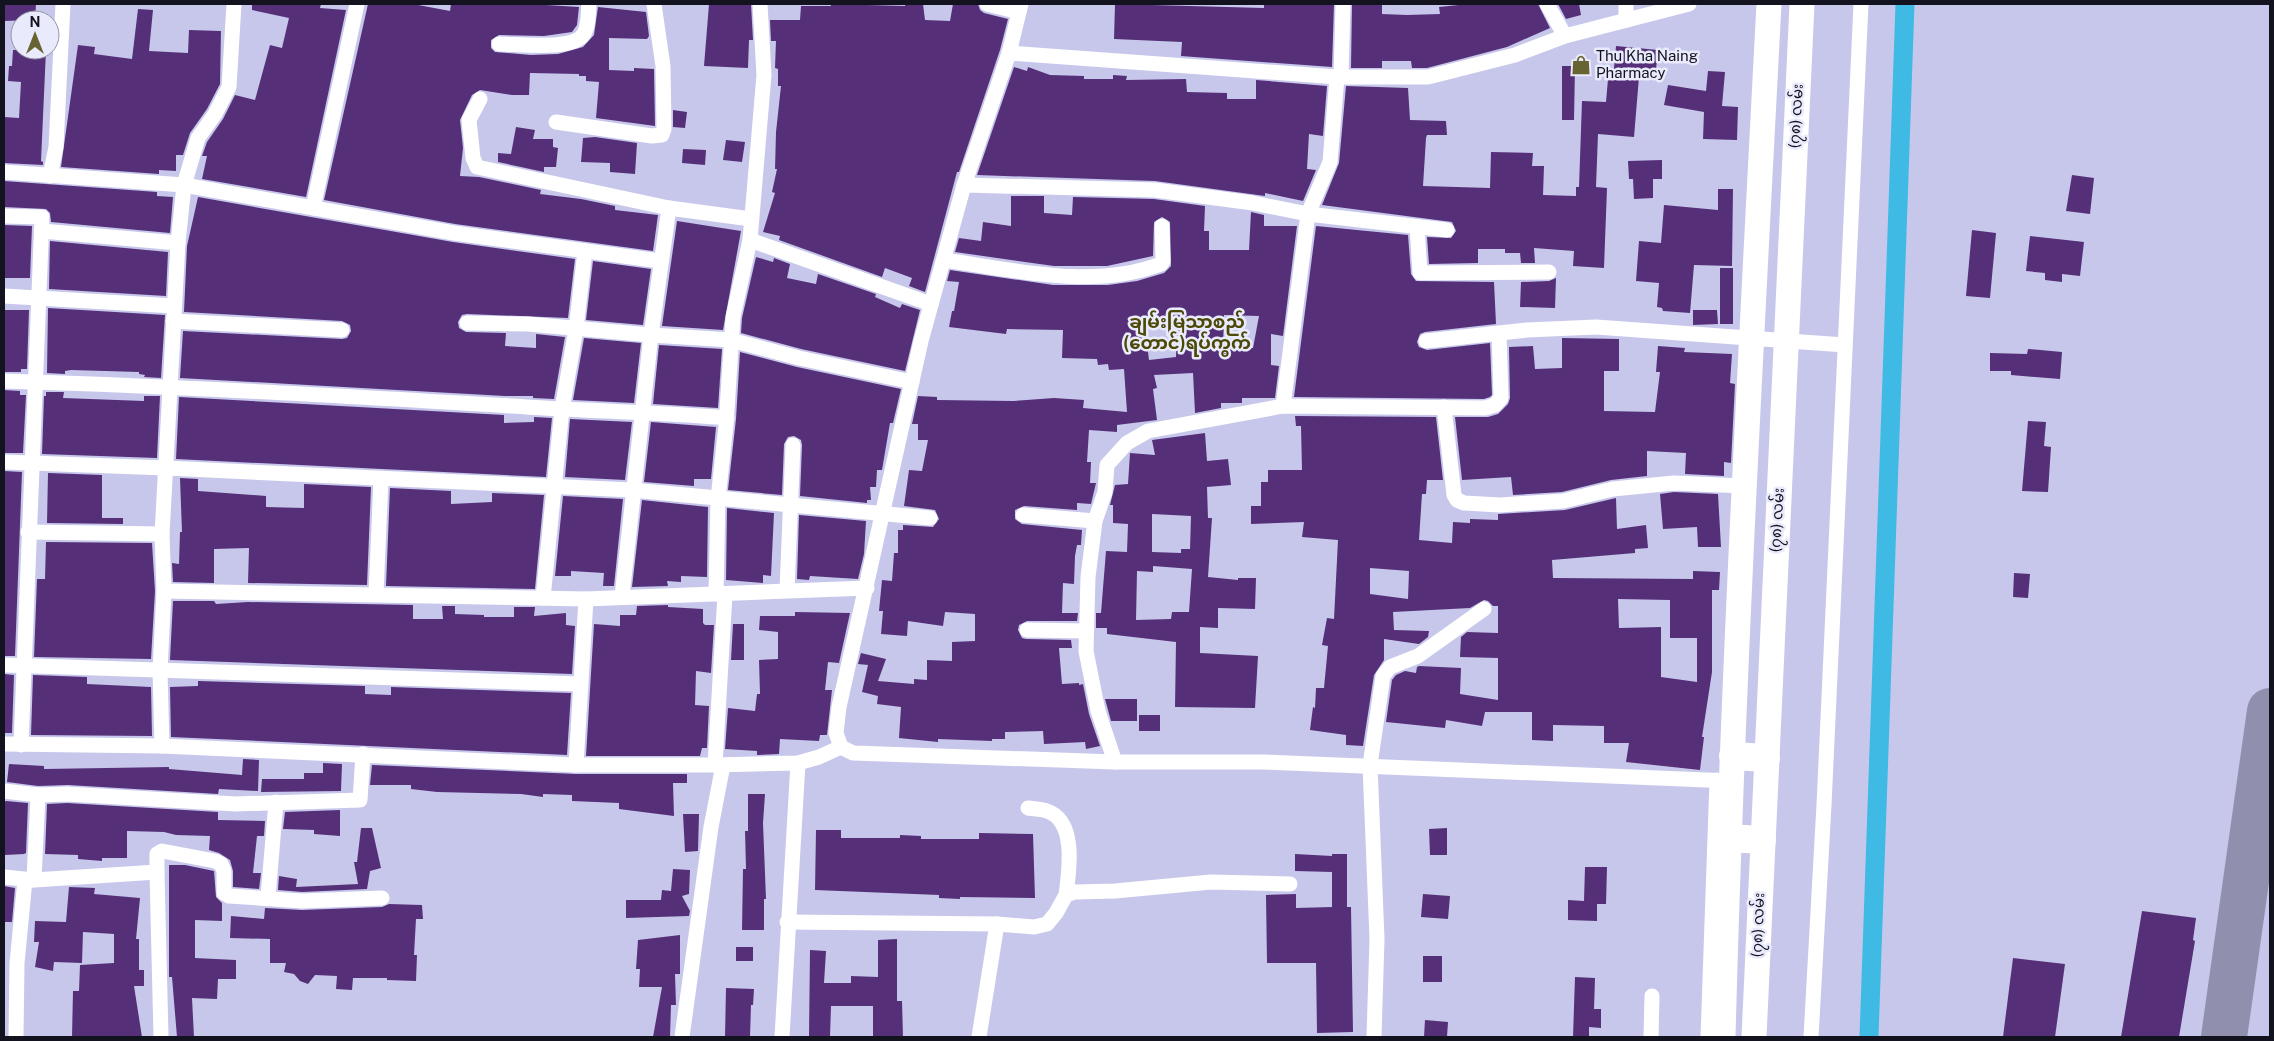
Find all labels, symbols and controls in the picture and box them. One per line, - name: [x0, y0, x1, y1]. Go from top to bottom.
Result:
- north arrow: [10, 10, 60, 60]
- text: N: [30, 14, 40, 30]
- place label: Thu Kha Naing Pharmacy: [1596, 47, 1698, 81]
- shop icon: Thu Kha Naing Pharmacy: [1570, 54, 1592, 76]
- street label: (၇၈) လမ်း: [1784, 83, 1810, 149]
- district label: ချမ်းမြသာစည် (တောင်)ရပ်ကွက်: [1123, 310, 1251, 357]
- street label: (၇၈) လမ်း: [1765, 487, 1791, 553]
- street label: (၇၈) လမ်း: [1747, 892, 1771, 958]

